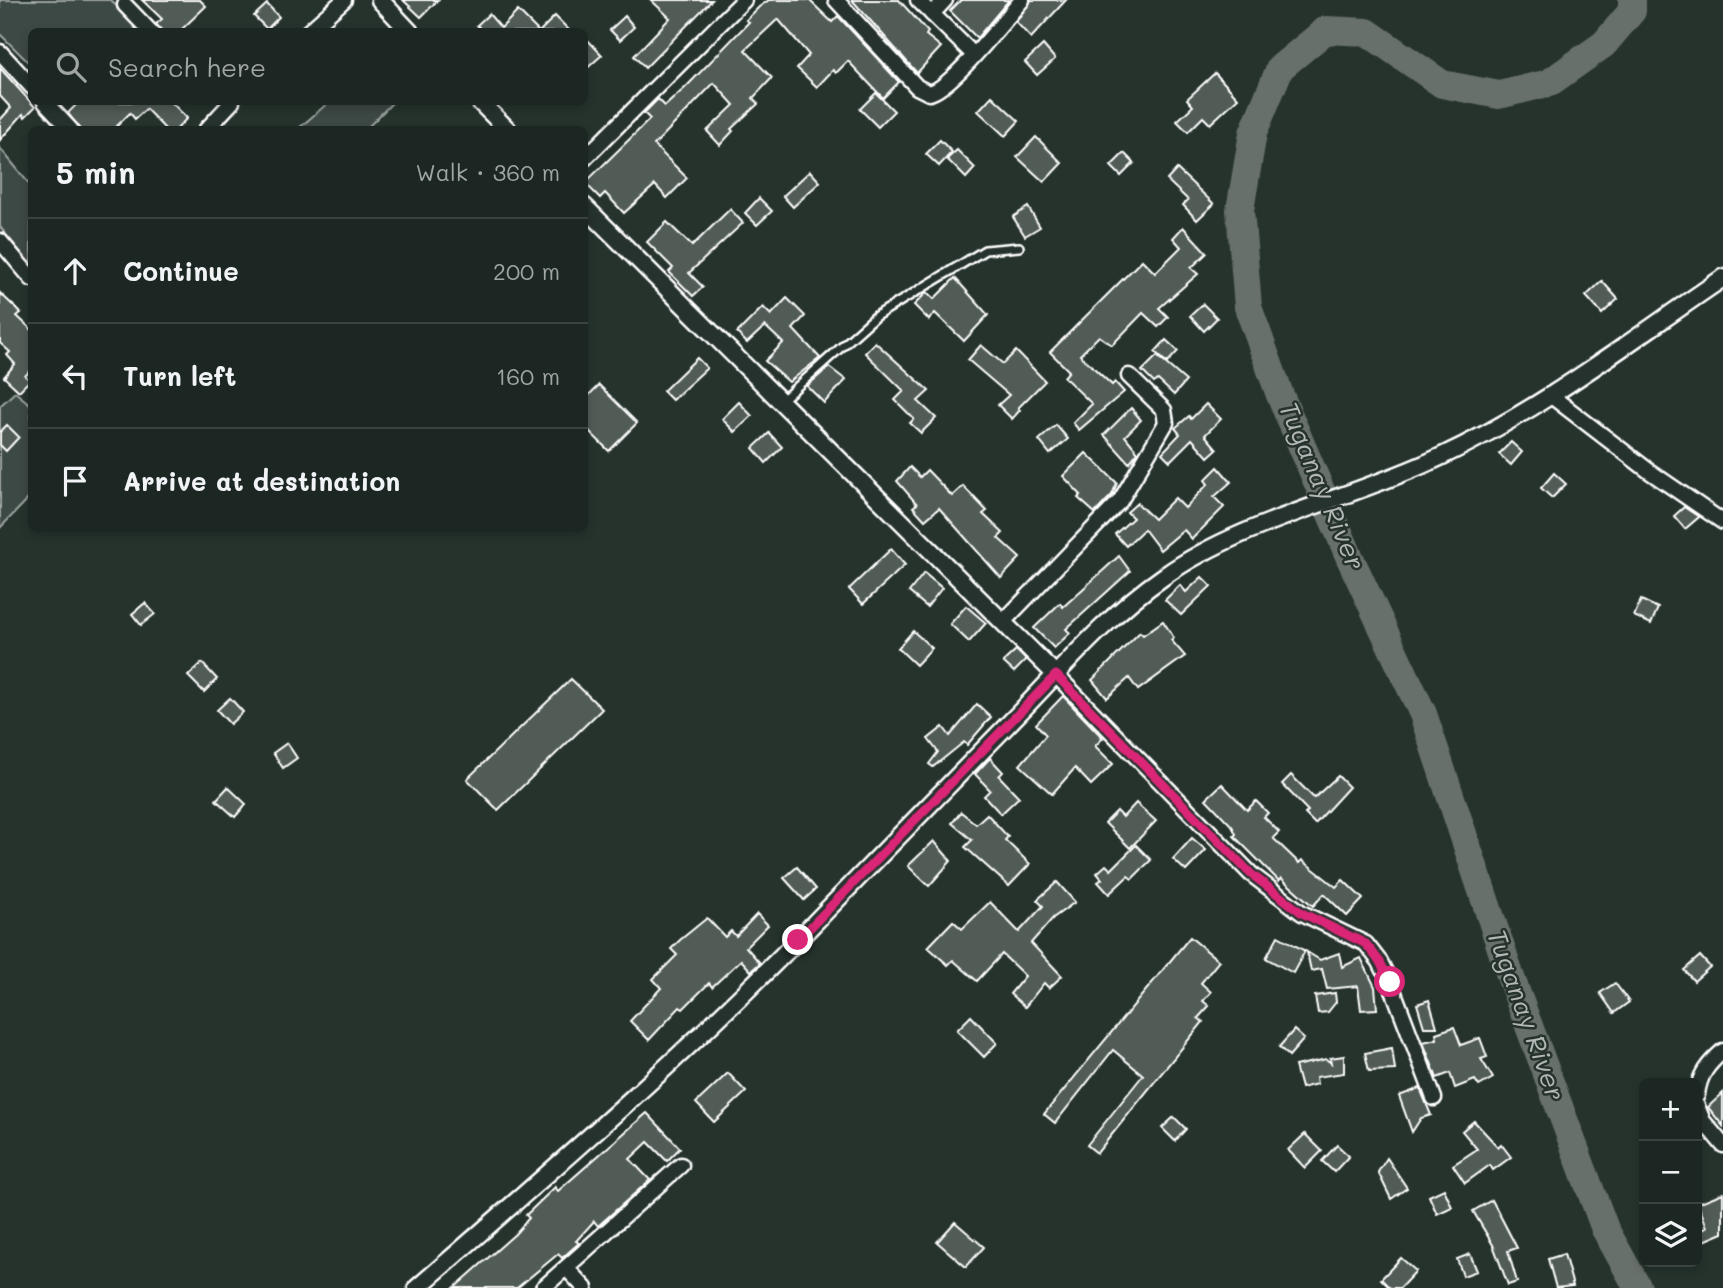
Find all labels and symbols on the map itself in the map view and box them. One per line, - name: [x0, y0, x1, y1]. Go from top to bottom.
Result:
- water label: Tuganay River: [1272, 396, 1374, 575]
- route end: [782, 924, 813, 955]
- water label: Tuganay River: [1480, 924, 1574, 1105]
- route start: [1374, 966, 1405, 997]

